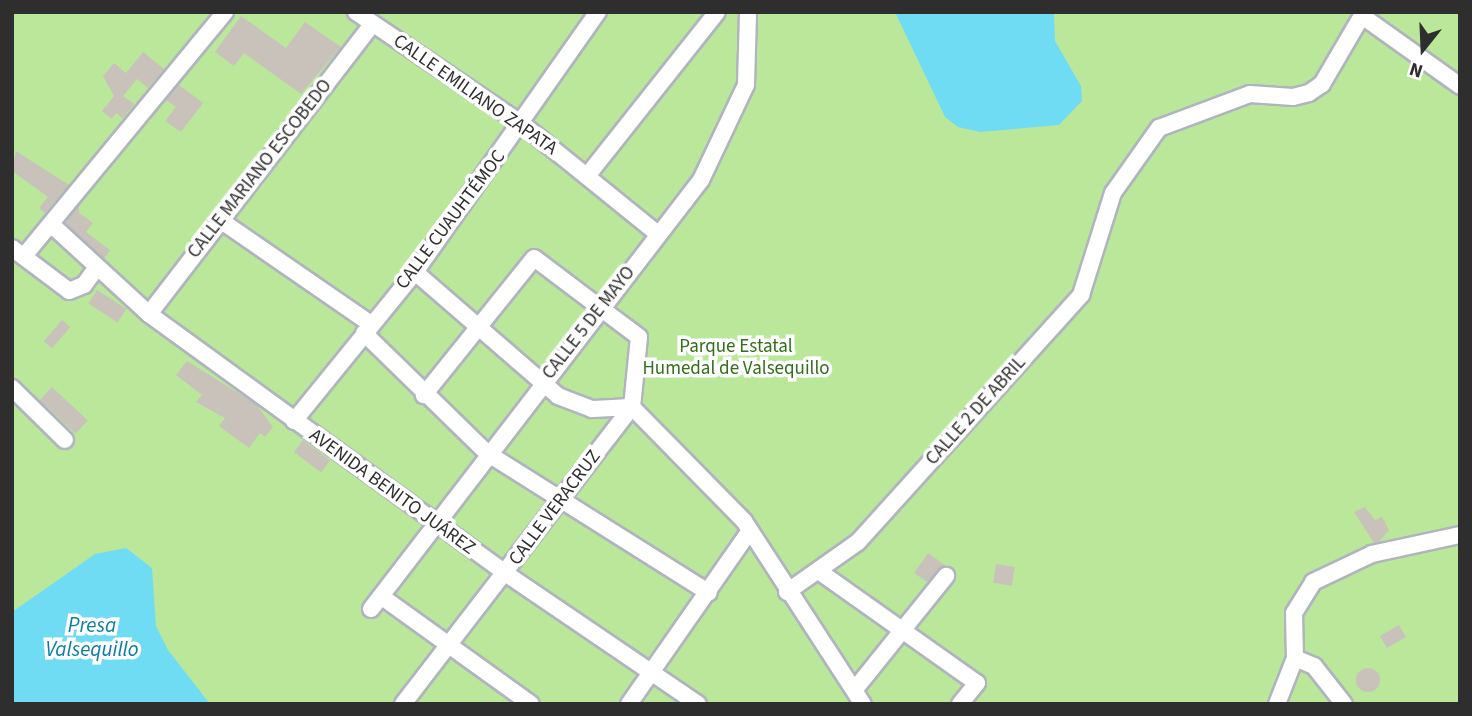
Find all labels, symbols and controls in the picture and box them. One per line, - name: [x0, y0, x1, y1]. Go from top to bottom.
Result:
- north arrow: [1388, 14, 1458, 84]
- street label: CALLE EMILIANO ZAPATA: [389, 30, 561, 160]
- text: N: [1406, 55, 1427, 84]
- street label: CALLE MARIANO ESCOBEDO: [183, 75, 337, 263]
- street label: CALLE CUAUHTÉMOC: [391, 146, 511, 294]
- street label: CALLE 5 DE MAYO: [538, 262, 640, 384]
- park label: Parque Estatal Humedal de Valsequillo: [642, 336, 830, 380]
- street label: CALLE 2 DE ABRIL: [921, 352, 1031, 470]
- street label: AVENIDA BENITO JUÁREZ: [304, 424, 480, 560]
- street label: CALLE VERACRUZ: [504, 446, 606, 570]
- water label: Presa Valsequillo: [45, 612, 139, 662]

